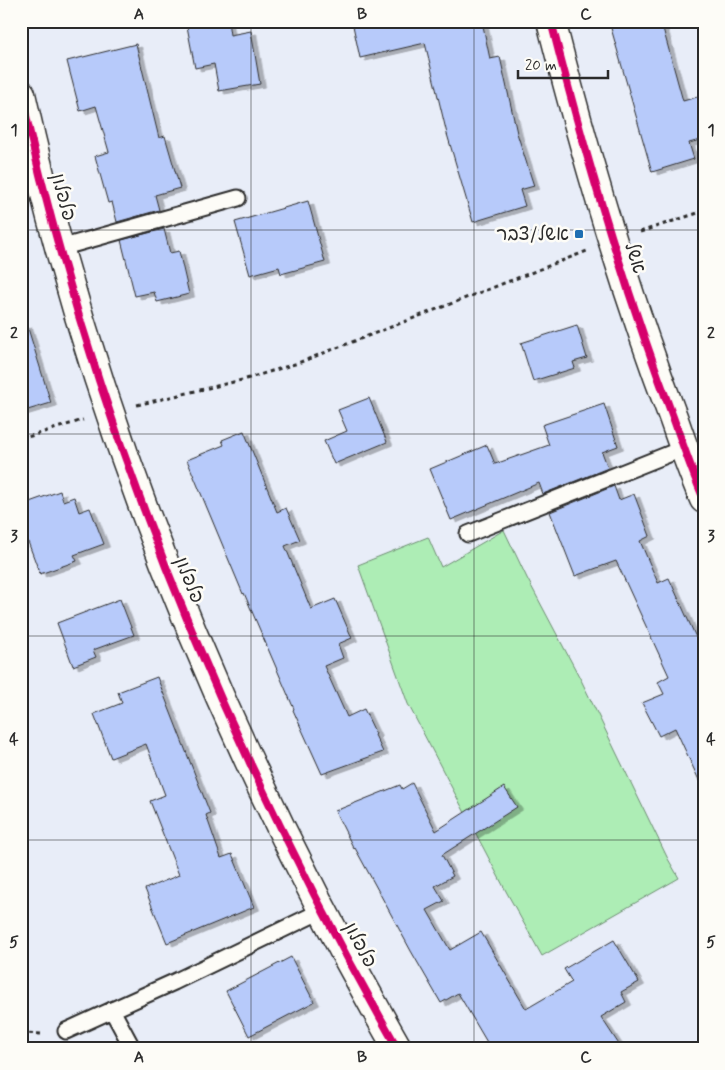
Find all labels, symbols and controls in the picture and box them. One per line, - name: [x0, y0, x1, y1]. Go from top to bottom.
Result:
- text: A: [134, 4, 144, 25]
- text: B: [357, 4, 367, 25]
- text: C: [580, 4, 592, 25]
- scale bar: [518, 48, 608, 80]
- text: 20 m: [525, 56, 557, 76]
- text: 1: [10, 120, 18, 141]
- text: 1: [707, 120, 715, 141]
- street label: פלפלון: [45, 170, 81, 224]
- place label: אשל/צבר: [496, 222, 569, 247]
- marker: אשל/צבר: [573, 228, 585, 240]
- street label: אשל: [618, 239, 652, 277]
- text: 2: [10, 323, 18, 344]
- text: 2: [707, 323, 715, 344]
- text: 3: [10, 526, 18, 547]
- text: 3: [707, 526, 715, 547]
- street label: פלפלון: [168, 553, 210, 607]
- text: 4: [9, 729, 19, 750]
- text: 4: [706, 729, 716, 750]
- street label: פלפלון: [338, 918, 382, 972]
- text: 5: [9, 932, 19, 953]
- text: 5: [706, 932, 716, 953]
- text: A: [134, 1047, 144, 1068]
- text: B: [357, 1047, 367, 1068]
- text: C: [580, 1047, 592, 1068]

